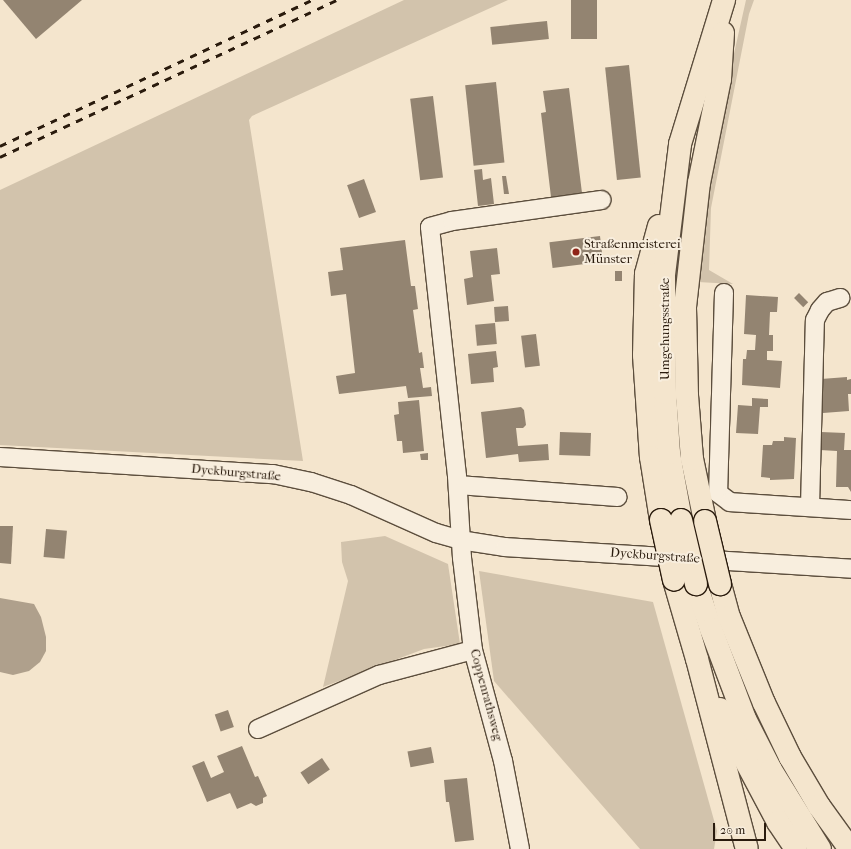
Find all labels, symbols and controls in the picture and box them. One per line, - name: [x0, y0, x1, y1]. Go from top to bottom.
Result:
- place label: Straßenmeisterei Münster: [584, 237, 681, 268]
- marker: Straßenmeisterei Münster: [571, 247, 581, 257]
- street label: Umgehungsstraße: [657, 278, 673, 380]
- street label: Dyckburgstraße: [190, 461, 282, 485]
- street label: Dyckburgstraße: [610, 545, 700, 567]
- street label: Coppenrathsweg: [466, 647, 506, 743]
- scale bar: [715, 815, 768, 841]
- text: 20 m: [720, 823, 745, 837]

